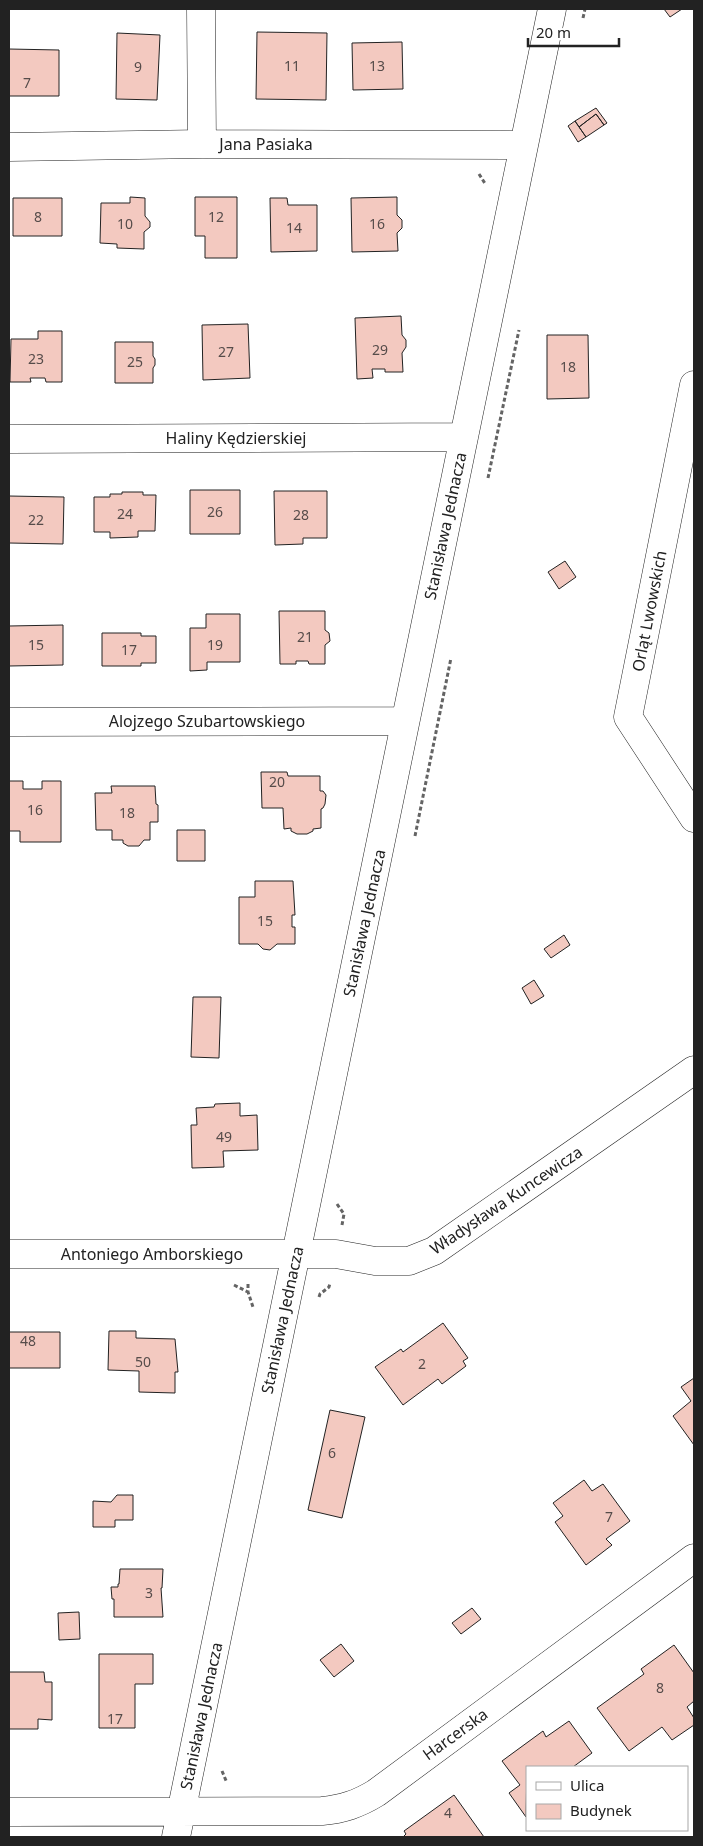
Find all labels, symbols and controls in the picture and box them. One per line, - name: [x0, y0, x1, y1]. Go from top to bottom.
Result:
- scale bar: [528, 15, 619, 47]
- text: 20 m: [536, 22, 571, 42]
- house number: 11: [284, 56, 300, 75]
- house number: 13: [369, 56, 385, 75]
- house number: 9: [134, 57, 142, 76]
- house number: 7: [23, 73, 31, 92]
- street label: Jana Pasiaka: [217, 133, 313, 155]
- house number: 8: [34, 207, 42, 226]
- house number: 12: [208, 207, 224, 226]
- house number: 10: [117, 214, 133, 233]
- house number: 16: [369, 214, 385, 233]
- house number: 14: [286, 218, 302, 237]
- house number: 29: [372, 340, 388, 359]
- house number: 27: [218, 342, 234, 361]
- house number: 23: [28, 349, 44, 368]
- house number: 25: [127, 352, 143, 371]
- house number: 18: [560, 357, 576, 376]
- street label: Haliny Kędzierskiej: [166, 427, 306, 449]
- street label: Stanisława Jednacza: [419, 450, 471, 602]
- house number: 26: [207, 502, 223, 521]
- house number: 24: [117, 504, 133, 523]
- house number: 28: [293, 505, 309, 524]
- house number: 22: [28, 510, 44, 529]
- street label: Orląt Lwowskich: [626, 549, 672, 673]
- house number: 21: [297, 627, 313, 646]
- house number: 15: [28, 635, 44, 654]
- house number: 19: [207, 635, 223, 654]
- house number: 17: [121, 640, 137, 659]
- street label: Alojzego Szubartowskiego: [109, 710, 305, 732]
- house number: 20: [269, 772, 285, 791]
- house number: 16: [27, 800, 43, 819]
- house number: 18: [119, 803, 135, 822]
- street label: Stanisława Jednacza: [338, 847, 390, 999]
- house number: 15: [257, 911, 273, 930]
- house number: 49: [216, 1127, 232, 1146]
- street label: Władysława Kuncewicza: [425, 1141, 587, 1259]
- street label: Antoniego Amborskiego: [61, 1243, 243, 1265]
- street label: Stanisława Jednacza: [256, 1244, 308, 1396]
- house number: 48: [20, 1331, 36, 1350]
- house number: 50: [135, 1352, 151, 1371]
- house number: 2: [418, 1354, 426, 1373]
- house number: 6: [328, 1443, 336, 1462]
- house number: 7: [605, 1507, 613, 1526]
- house number: 3: [145, 1583, 153, 1602]
- street label: Stanisława Jednacza: [175, 1640, 227, 1792]
- house number: 8: [656, 1678, 664, 1697]
- street label: Harcerska: [418, 1703, 492, 1765]
- house number: 17: [107, 1709, 123, 1728]
- legend: [526, 1766, 688, 1831]
- text: Ulica: [570, 1775, 604, 1795]
- text: Budynek: [570, 1800, 632, 1820]
- house number: 4: [444, 1803, 452, 1822]

